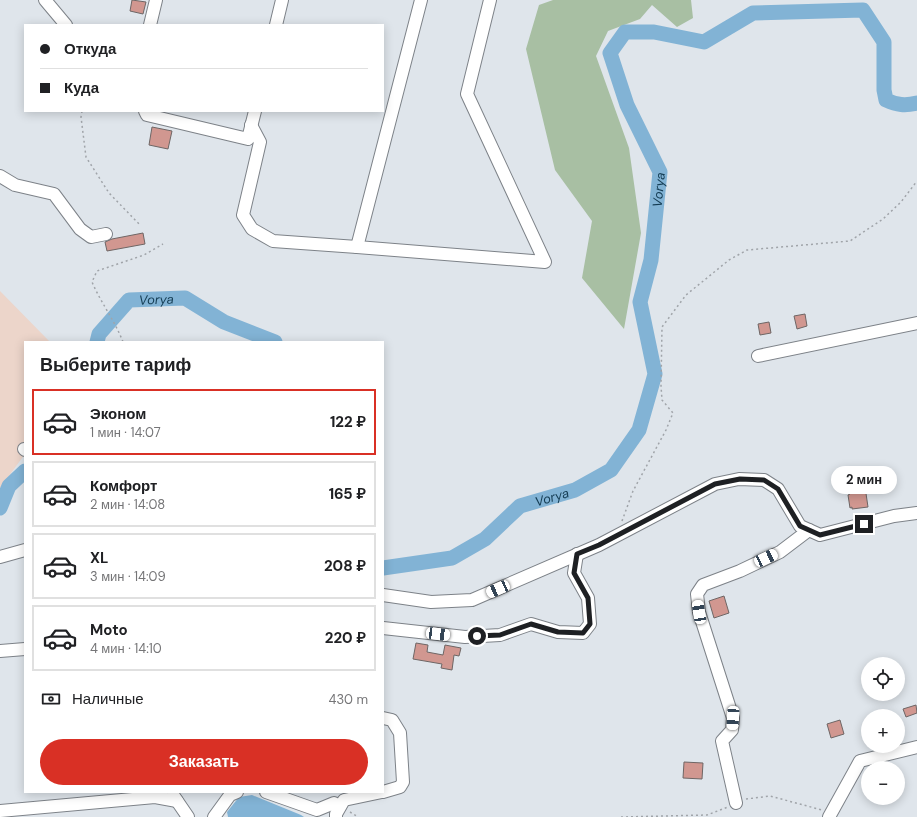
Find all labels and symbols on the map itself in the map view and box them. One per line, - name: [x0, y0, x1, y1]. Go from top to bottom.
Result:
- water label: Vorya: [648, 172, 669, 208]
- water label: Vorya: [139, 290, 174, 309]
- callout: 2 мин: [831, 466, 897, 494]
- water label: Vorya: [533, 484, 571, 510]
- route end: [855, 515, 873, 533]
- car: [753, 547, 779, 569]
- car: [485, 579, 511, 599]
- car: [691, 599, 707, 625]
- car: [425, 627, 451, 641]
- route start: [468, 627, 486, 645]
- car: [726, 706, 740, 730]

